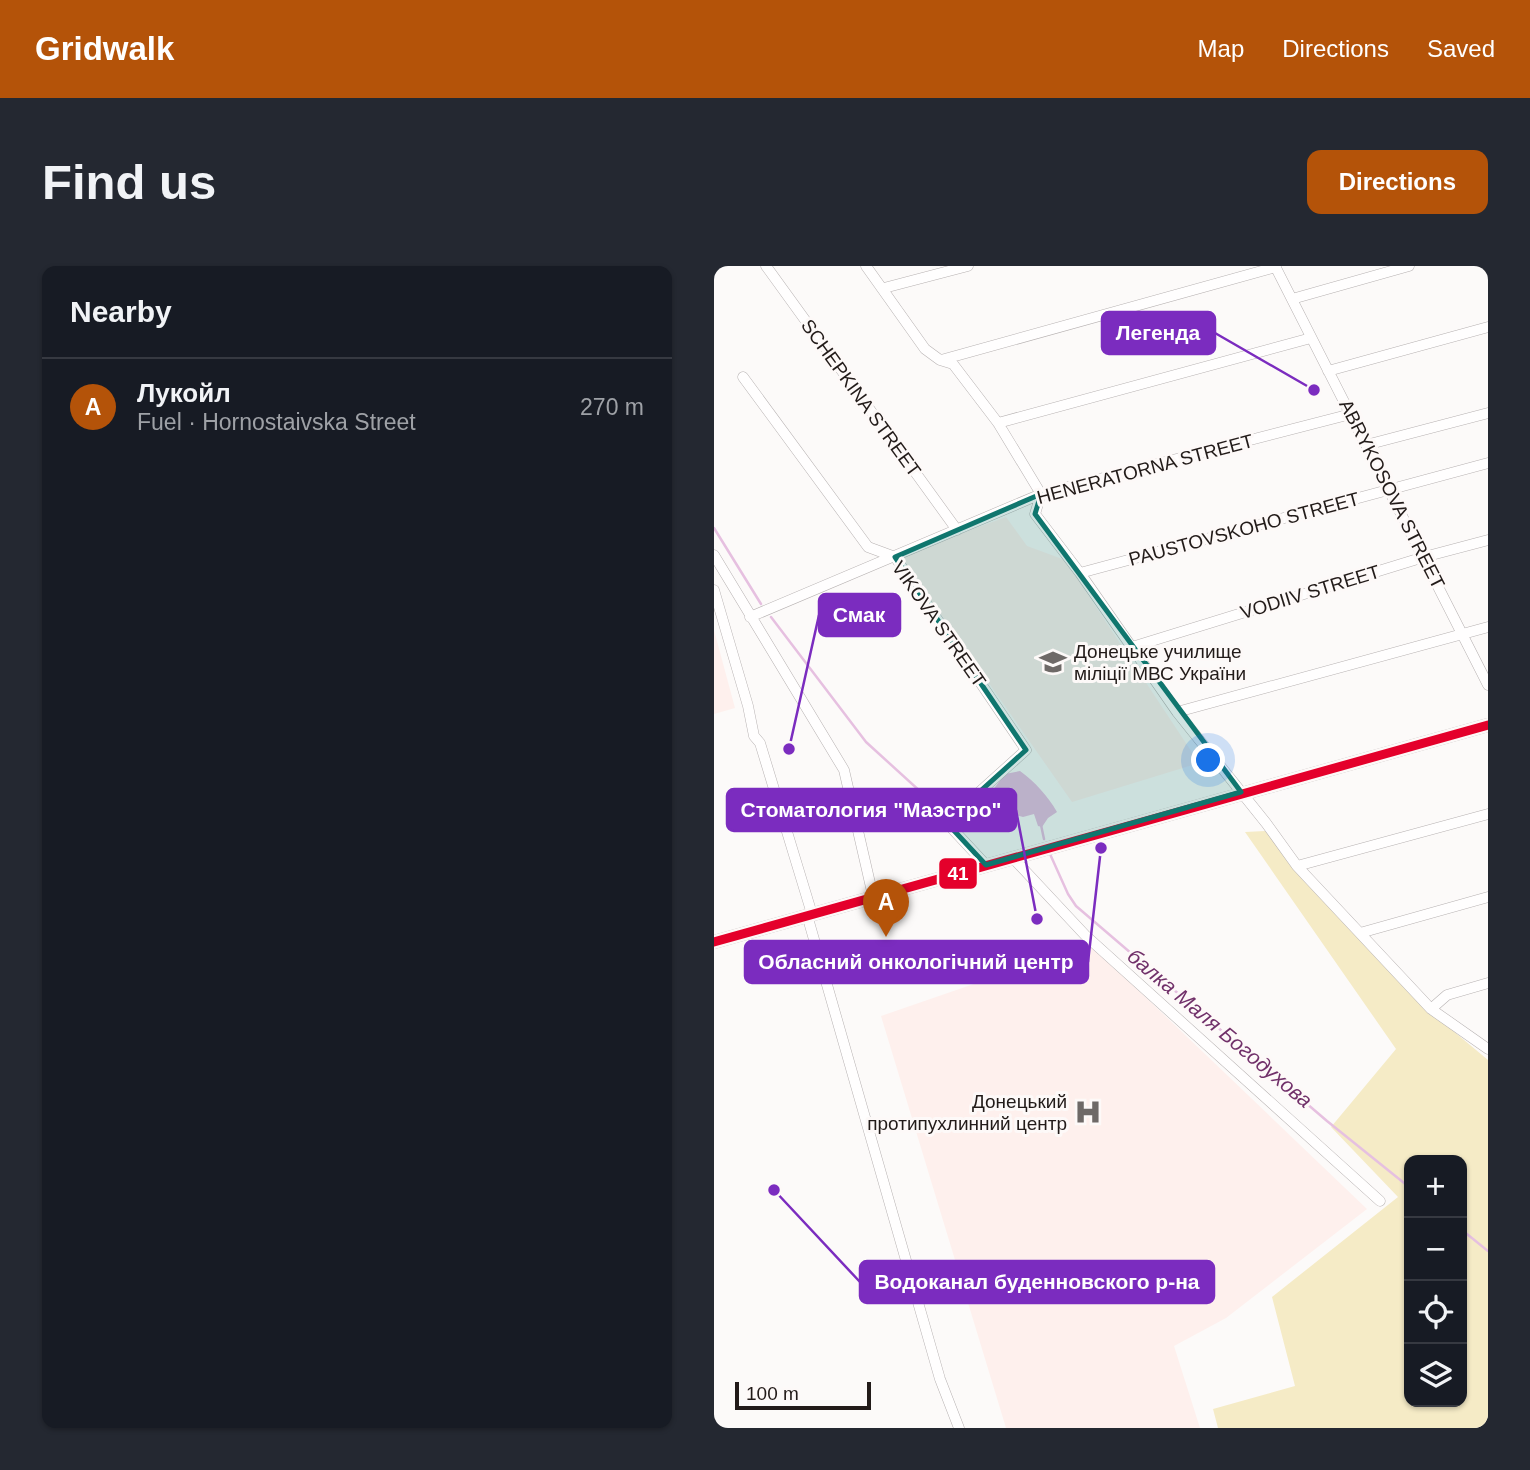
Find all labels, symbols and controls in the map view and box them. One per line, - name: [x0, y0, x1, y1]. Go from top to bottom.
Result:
- text: Gridwalk: [35, 30, 174, 67]
- text: Map: [1198, 35, 1244, 62]
- text: Directions: [1282, 35, 1389, 62]
- text: Saved: [1427, 35, 1495, 62]
- button: Directions: [1307, 150, 1488, 214]
- text: Find us: [42, 155, 216, 209]
- text: Nearby: [70, 295, 172, 328]
- callout: Легенда: [1102, 312, 1215, 354]
- street label: SCHEPKINA STREET: [797, 315, 925, 481]
- text: Легенда: [1116, 321, 1201, 344]
- text: Лукойл: [137, 378, 231, 408]
- text: A: [85, 394, 101, 420]
- text: 270 m: [580, 394, 644, 420]
- street label: ABRYKOSOVA STREET: [1335, 396, 1449, 592]
- text: Fuel · Hornostaivska Street: [137, 409, 416, 435]
- street label: HENERATORNA STREET: [1035, 430, 1256, 508]
- street label: PAUSTOVSKOHO STREET: [1126, 488, 1362, 570]
- street label: VIKOVA STREET: [888, 557, 990, 691]
- street label: VODIIV STREET: [1238, 561, 1383, 623]
- callout: Смак: [819, 594, 900, 636]
- text: Смак: [833, 603, 886, 626]
- place label: Донецьке училище міліції МВС України: [1074, 641, 1246, 684]
- school or university icon: Донецьке училище міліції МВС України: [1038, 647, 1068, 677]
- your location: [1191, 743, 1225, 777]
- callout: Стоматология "Маэстро": [727, 789, 1016, 831]
- text: Стоматология "Маэстро": [741, 798, 1001, 821]
- line badge: 41: [938, 857, 978, 890]
- text: 41: [947, 863, 969, 884]
- pin: A: [863, 879, 909, 937]
- callout: Обласний онкологічний центр: [745, 941, 1088, 983]
- water label: балка Маля Богодухова: [1123, 944, 1317, 1112]
- text: Обласний онкологічний центр: [758, 950, 1074, 973]
- place label: Донецький протипухлинний центр: [867, 1091, 1067, 1134]
- hospital icon: Донецький протипухлинний центр: [1073, 1097, 1103, 1127]
- map controls: [1404, 1155, 1467, 1407]
- button: +: [1404, 1155, 1467, 1218]
- button: −: [1404, 1218, 1467, 1281]
- callout: Водоканал буденновского р-на: [860, 1261, 1214, 1303]
- text: Водоканал буденновского р-на: [874, 1270, 1200, 1293]
- button: locate: [1404, 1281, 1467, 1344]
- button: layers: [1404, 1344, 1467, 1407]
- scale bar: [735, 1379, 872, 1411]
- text: 100 m: [746, 1383, 799, 1404]

